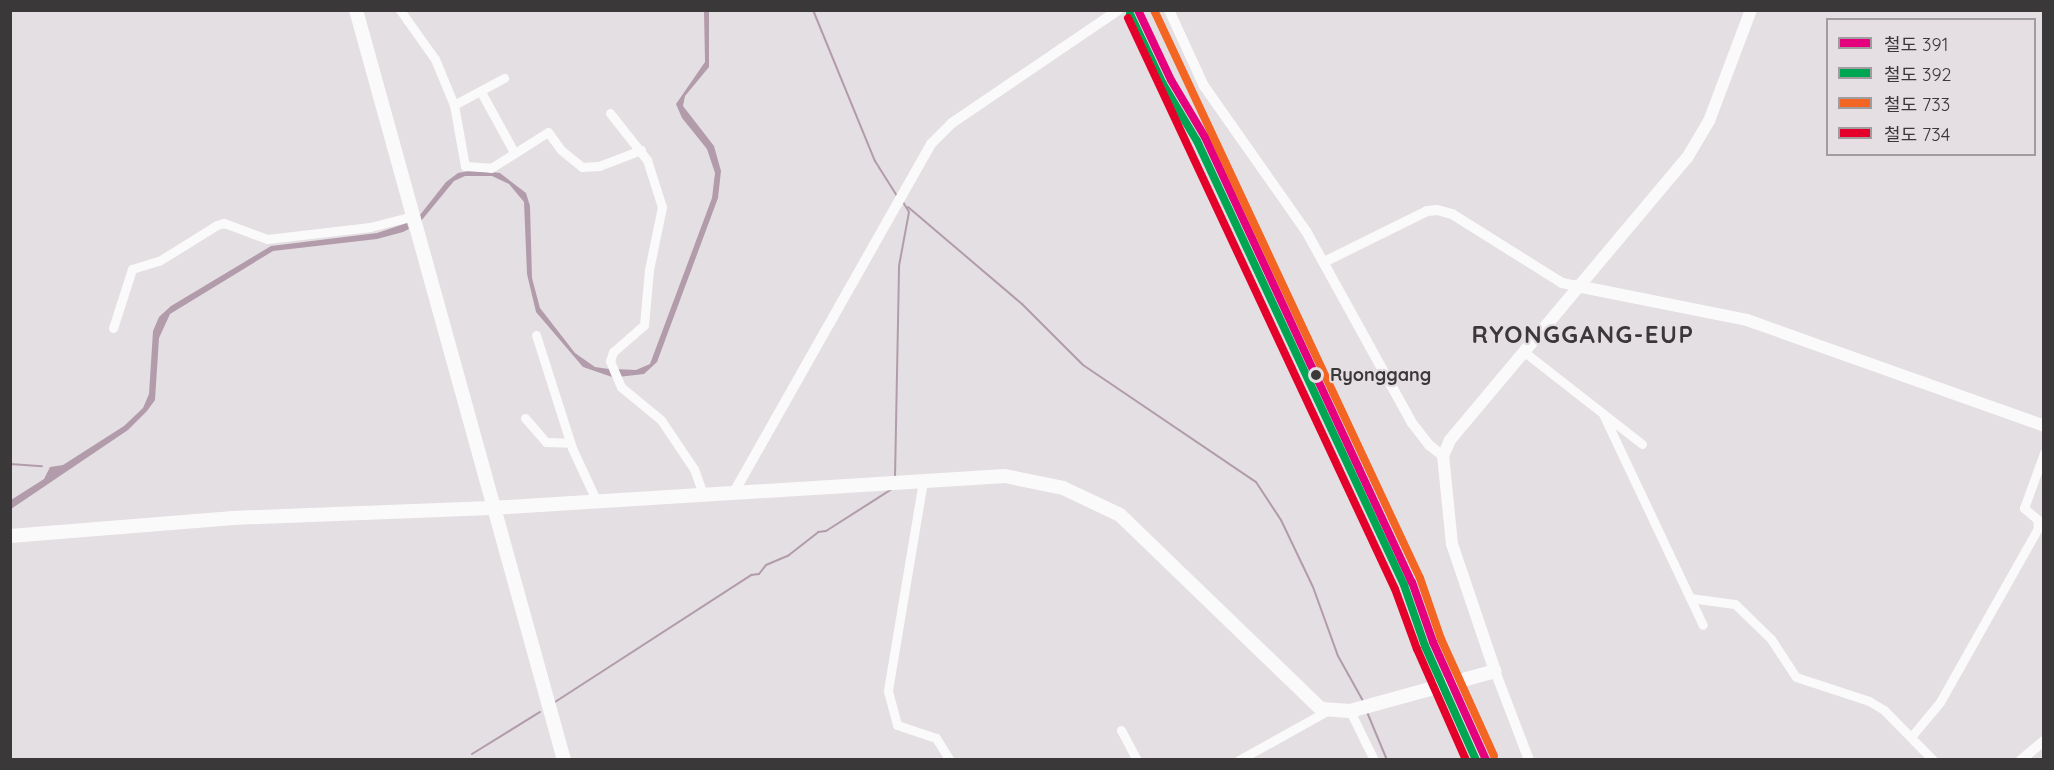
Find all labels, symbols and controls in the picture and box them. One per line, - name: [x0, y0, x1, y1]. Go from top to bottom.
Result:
- legend: [1826, 18, 2036, 156]
- text: 철도 391: [1884, 33, 1948, 56]
- text: 철도 392: [1884, 63, 1951, 86]
- text: 철도 733: [1884, 93, 1950, 116]
- text: 철도 734: [1884, 123, 1950, 146]
- district label: RYONGGANG-EUP: [1472, 321, 1694, 349]
- place label: Ryonggang: [1330, 364, 1431, 386]
- marker: Ryonggang: [1307, 366, 1325, 384]

